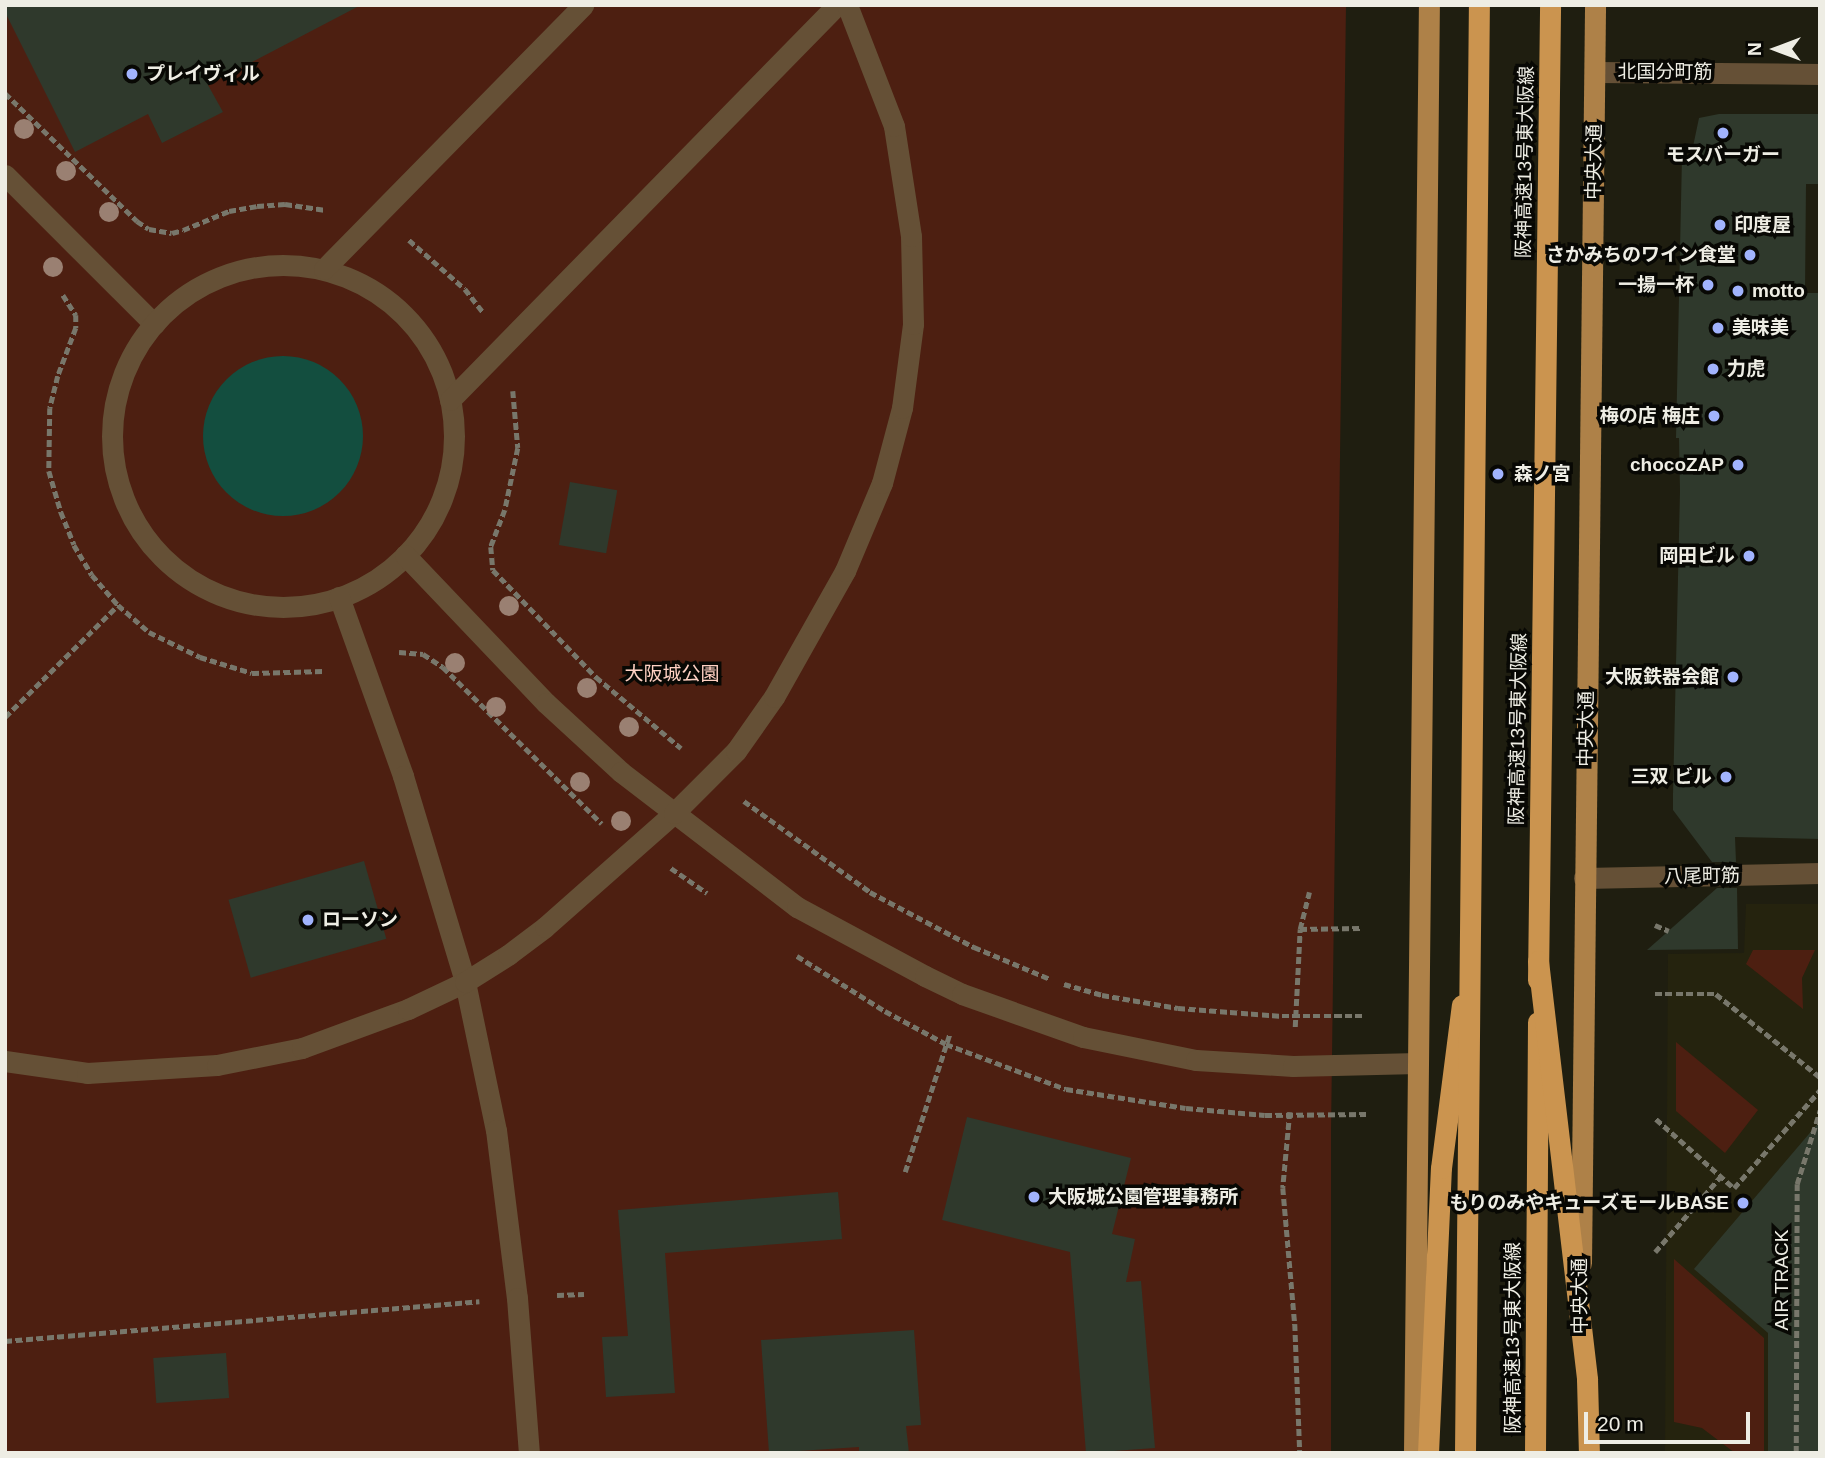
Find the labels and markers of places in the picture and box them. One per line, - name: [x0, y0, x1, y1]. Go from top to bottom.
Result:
- place label: プレイヴィル: [146, 63, 260, 85]
- marker: プレイヴィル: [124, 66, 140, 82]
- marker: モスバーガー: [1715, 125, 1731, 141]
- place label: モスバーガー: [1666, 144, 1780, 166]
- place label: 印度屋: [1734, 214, 1791, 236]
- marker: 印度屋: [1712, 217, 1728, 233]
- place label: さかみちのワイン食堂: [1546, 244, 1736, 266]
- marker: さかみちのワイン食堂: [1742, 247, 1758, 263]
- place label: 一揚一杯: [1618, 274, 1694, 296]
- marker: 一揚一杯: [1700, 277, 1716, 293]
- place label: motto: [1752, 280, 1805, 302]
- marker: motto: [1730, 283, 1746, 299]
- place label: 美味美: [1732, 317, 1789, 339]
- marker: 美味美: [1710, 320, 1726, 336]
- place label: 力虎: [1727, 358, 1765, 380]
- marker: 力虎: [1705, 361, 1721, 377]
- place label: 梅の店 梅庄: [1600, 405, 1700, 427]
- marker: 梅の店 梅庄: [1706, 408, 1722, 424]
- place label: chocoZAP: [1630, 454, 1724, 476]
- marker: chocoZAP: [1730, 457, 1746, 473]
- place label: 森ノ宮: [1514, 463, 1571, 485]
- marker: 森ノ宮: [1488, 464, 1508, 484]
- place label: 岡田ビル: [1659, 545, 1735, 567]
- marker: 岡田ビル: [1741, 548, 1757, 564]
- place label: 大阪鉄器会館: [1605, 666, 1719, 688]
- marker: 大阪鉄器会館: [1725, 669, 1741, 685]
- place label: 三双 ビル: [1631, 766, 1712, 788]
- marker: 三双 ビル: [1718, 769, 1734, 785]
- place label: ローソン: [322, 909, 398, 931]
- marker: ローソン: [300, 912, 316, 928]
- place label: 大阪城公園管理事務所: [1048, 1186, 1238, 1208]
- marker: 大阪城公園管理事務所: [1026, 1189, 1042, 1205]
- place label: もりのみやキューズモールBASE: [1448, 1192, 1729, 1214]
- marker: もりのみやキューズモールBASE: [1735, 1195, 1751, 1211]

